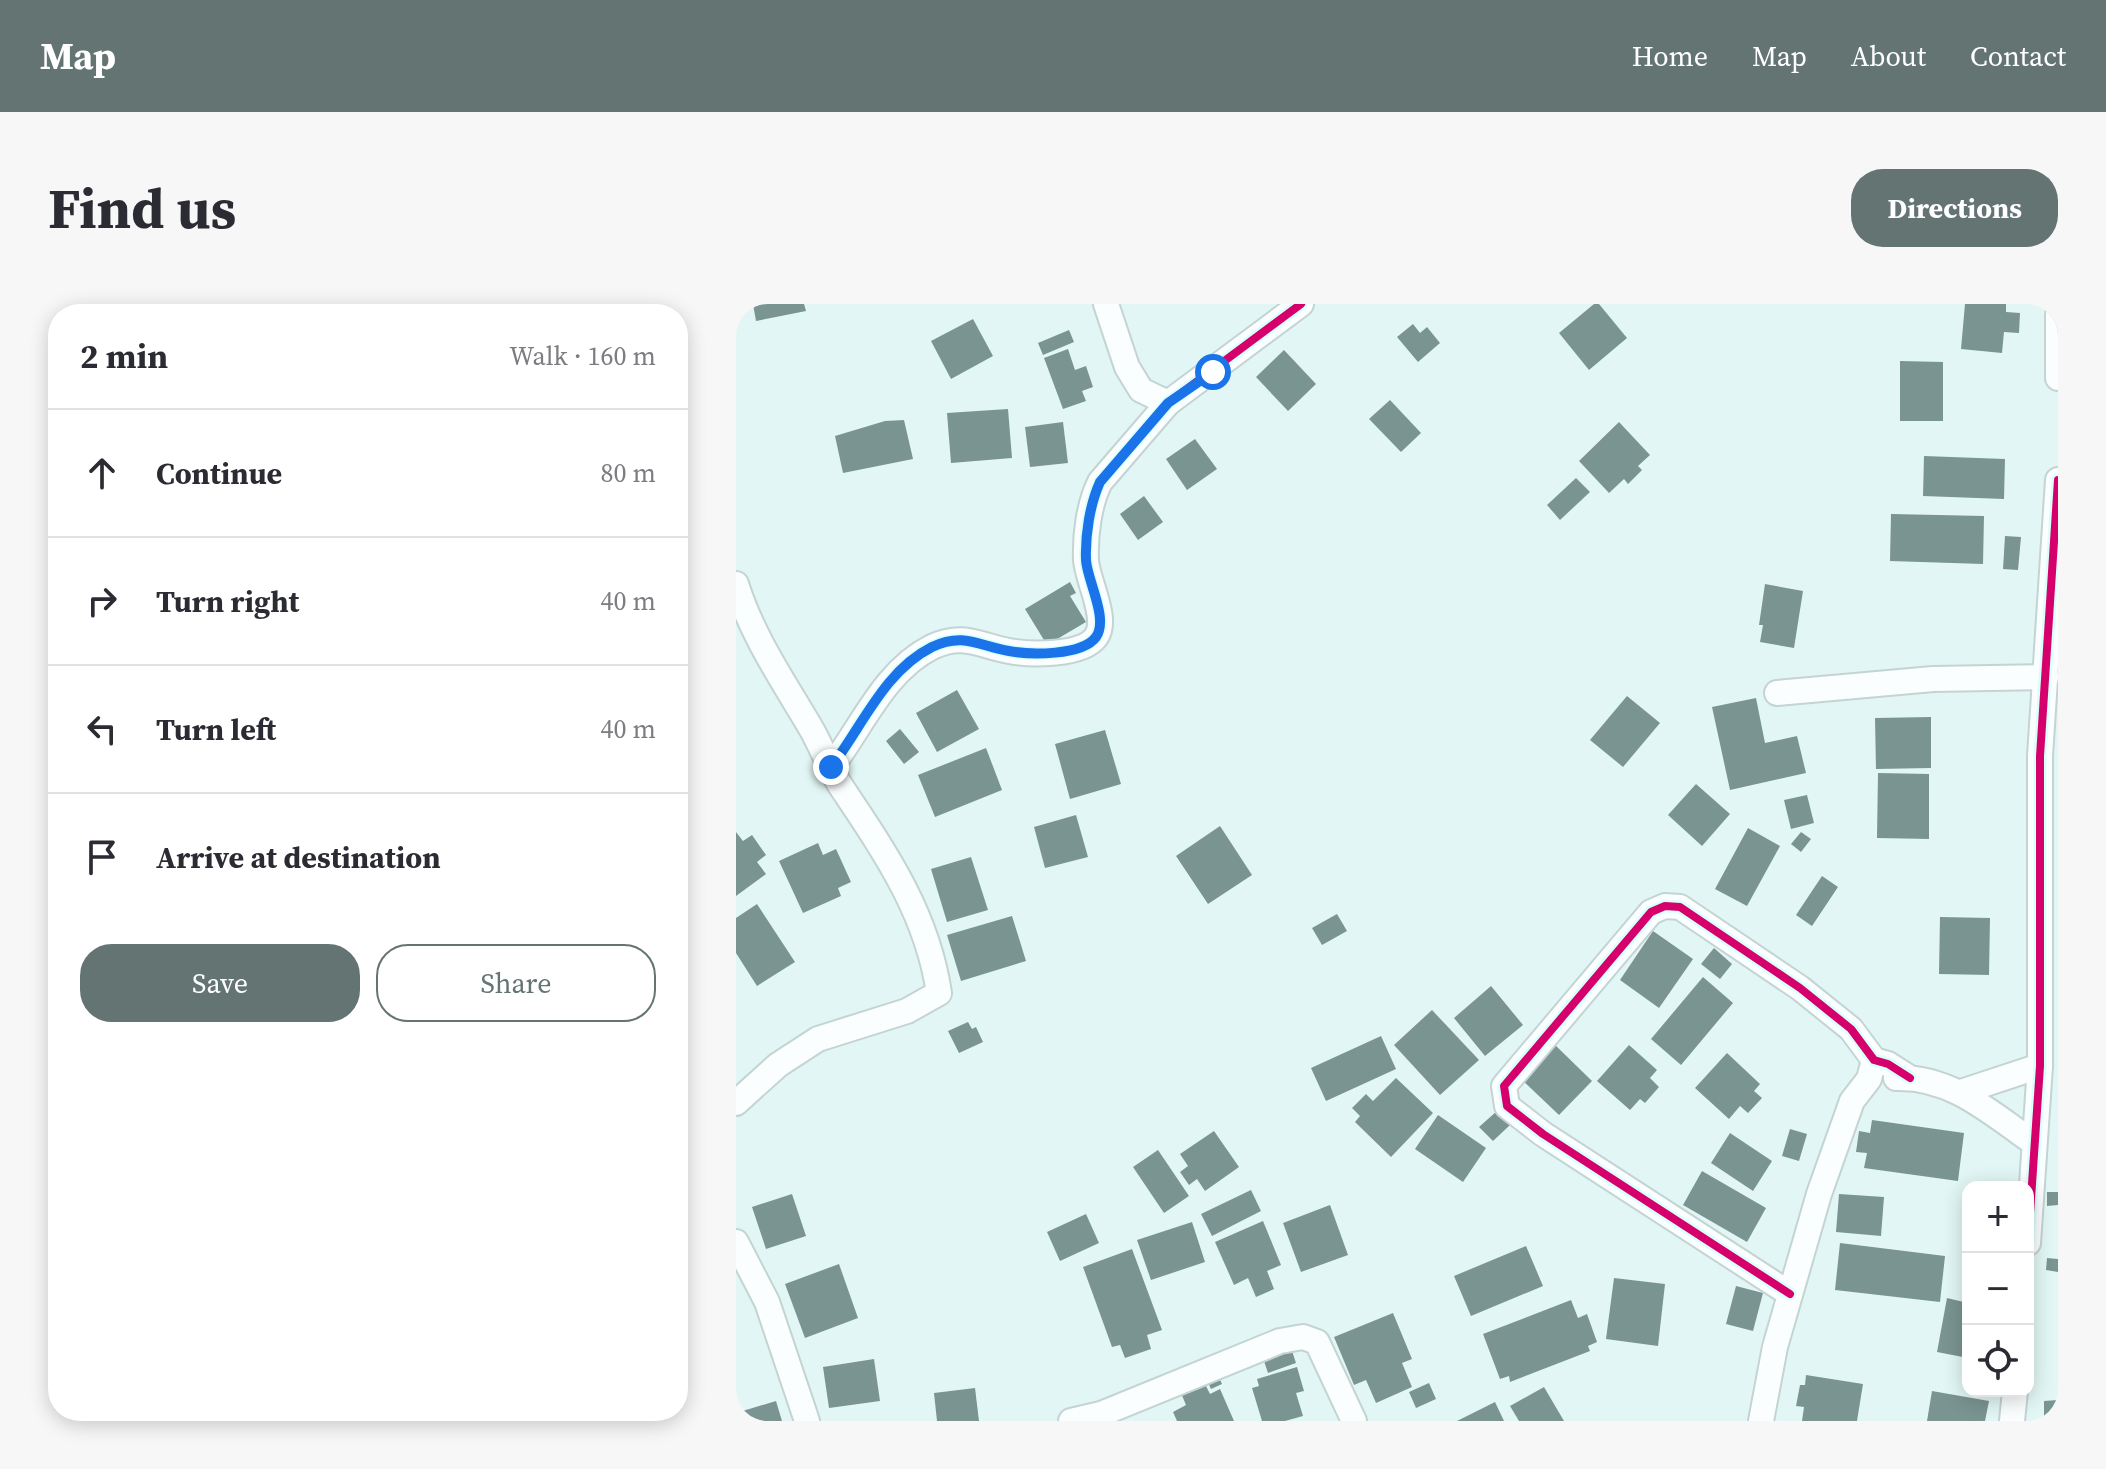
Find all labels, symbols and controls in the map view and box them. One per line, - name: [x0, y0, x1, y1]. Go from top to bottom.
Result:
- text: Map: [40, 30, 116, 82]
- text: Home: [1632, 37, 1708, 75]
- text: Map: [1752, 37, 1807, 75]
- text: About: [1851, 37, 1926, 75]
- text: Contact: [1970, 37, 2066, 75]
- button: Directions: [1851, 169, 2058, 247]
- text: Find us: [48, 170, 236, 247]
- text: 2 min: [80, 333, 168, 379]
- text: Walk · 160 m: [509, 338, 656, 374]
- route start: [1195, 354, 1231, 390]
- icon: ahead: [80, 451, 124, 495]
- text: Continue: [156, 453, 282, 494]
- text: 80 m: [601, 455, 656, 491]
- icon: right: [80, 579, 124, 623]
- text: Turn right: [156, 581, 299, 622]
- text: 40 m: [601, 583, 656, 619]
- icon: left: [80, 707, 124, 751]
- text: Turn left: [156, 709, 276, 750]
- text: 40 m: [601, 711, 656, 747]
- route end: [813, 749, 849, 785]
- icon: arrive: [80, 835, 124, 879]
- text: Arrive at destination: [156, 837, 441, 878]
- button: Save: [80, 944, 360, 1022]
- button: Share: [376, 944, 656, 1022]
- map controls: [1962, 1181, 2034, 1397]
- button: +: [1962, 1181, 2034, 1253]
- button: −: [1962, 1253, 2034, 1325]
- button: locate: [1962, 1325, 2034, 1397]

